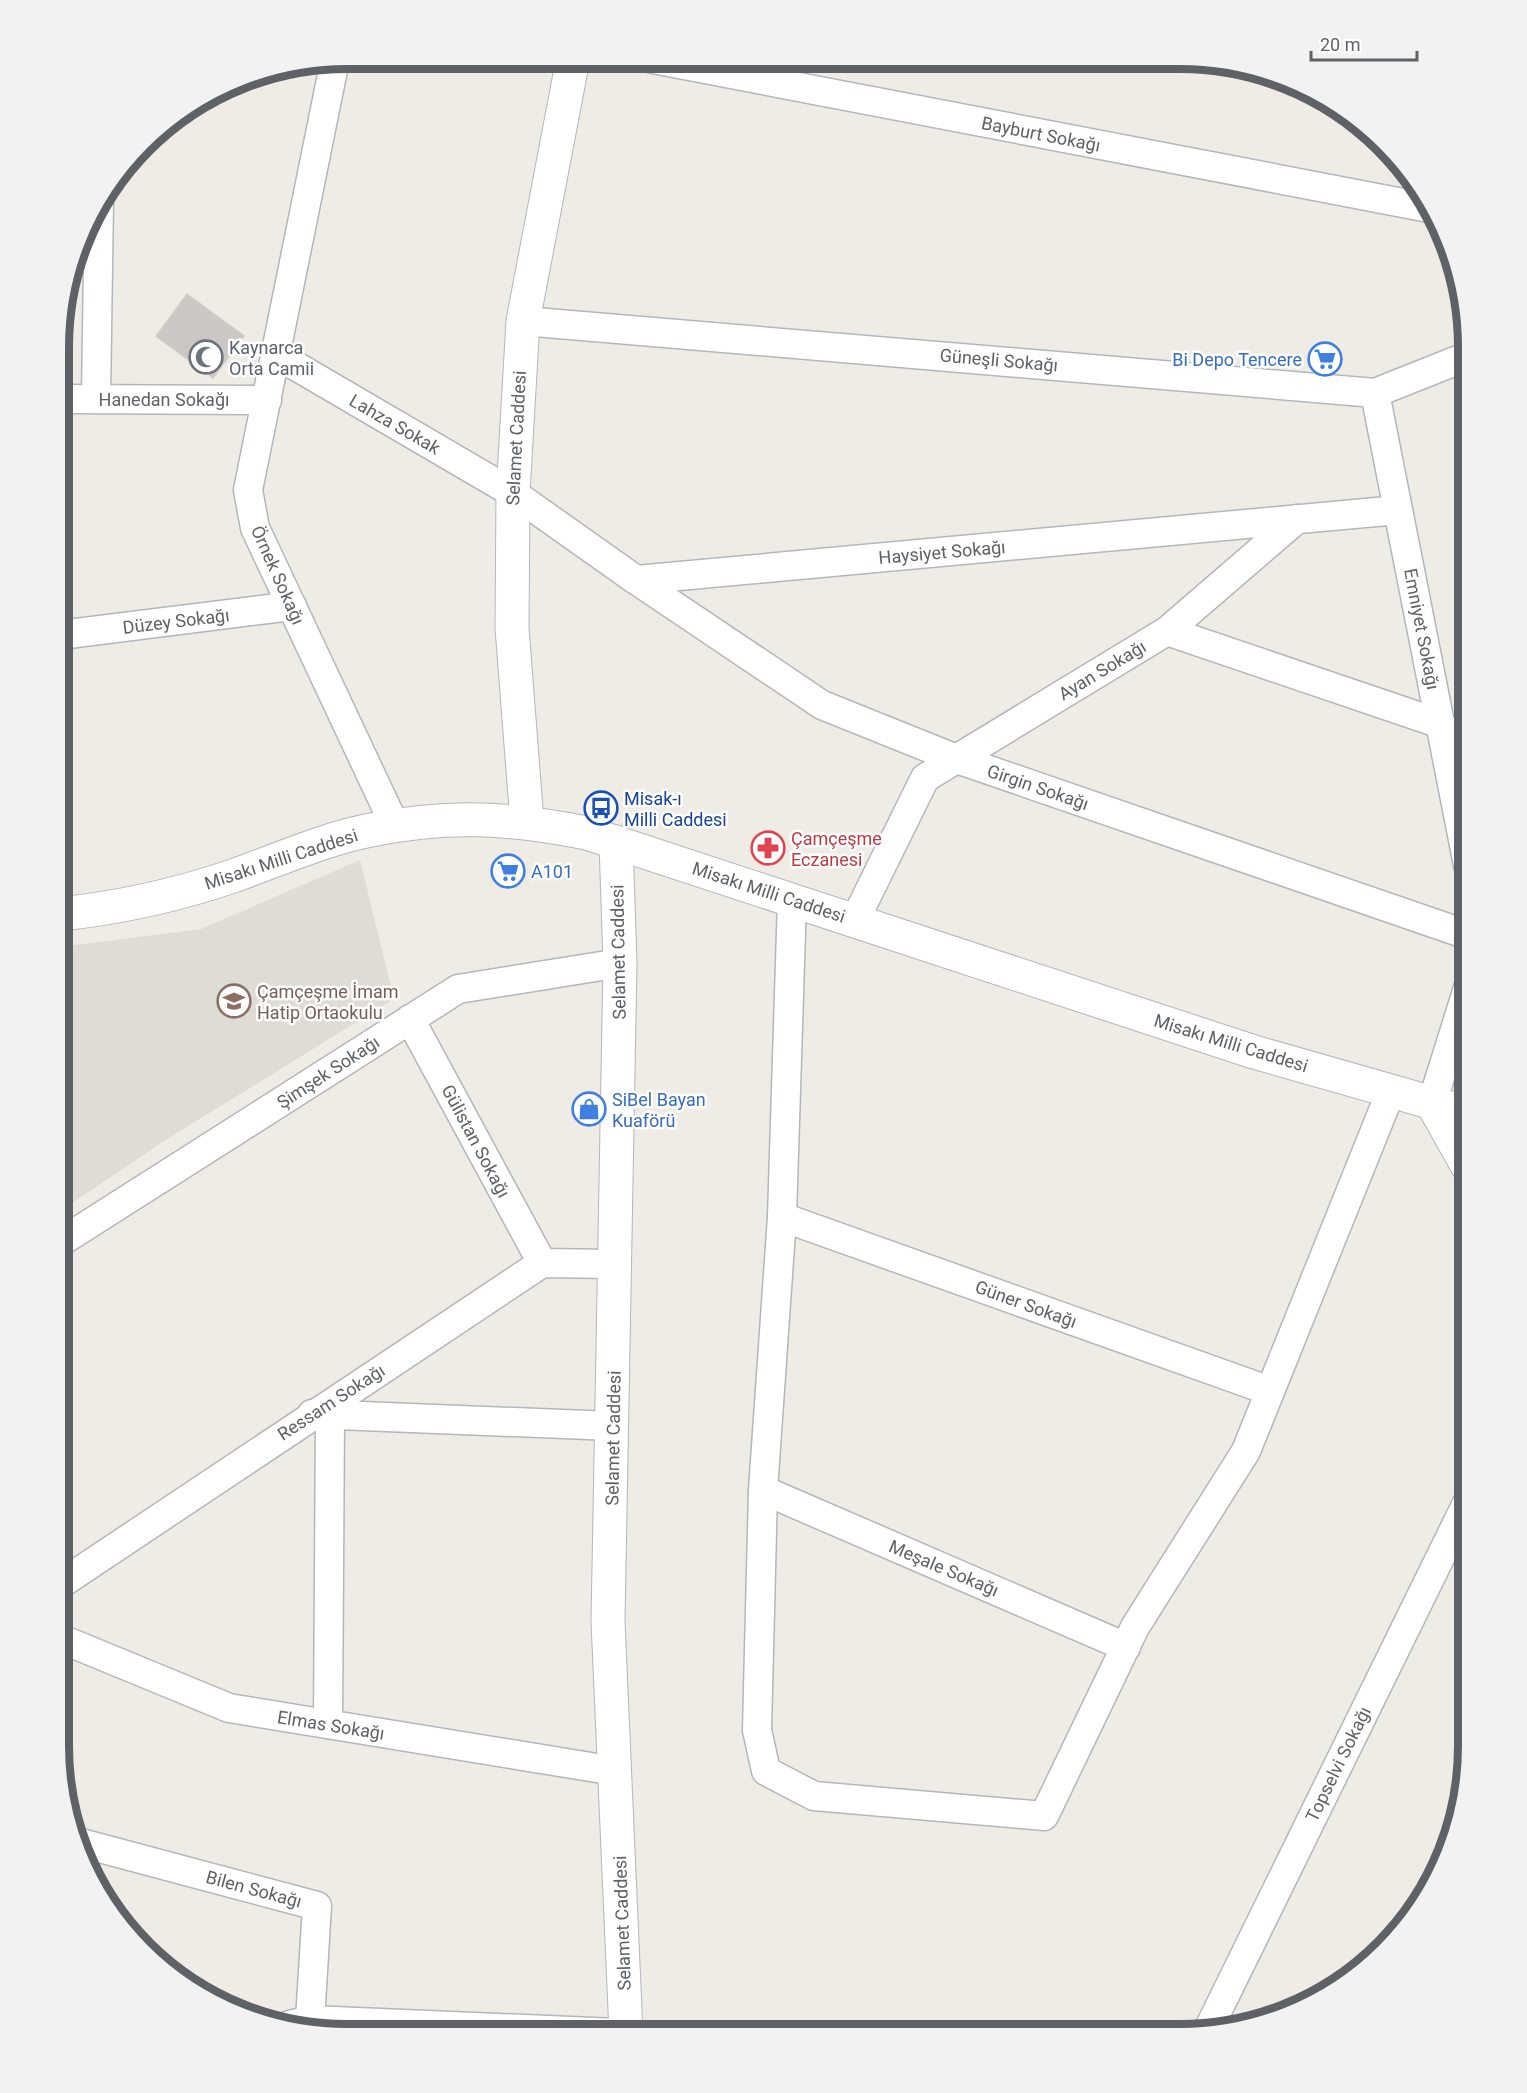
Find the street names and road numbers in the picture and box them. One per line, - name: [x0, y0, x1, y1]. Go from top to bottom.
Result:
- street label: Bayburt Sokağı: [980, 112, 1102, 156]
- street label: Güneşli Sokağı: [939, 344, 1059, 376]
- street label: Selamet Caddesi: [502, 370, 530, 506]
- street label: Hanedan Sokağı: [99, 389, 229, 410]
- street label: Lahza Sokak: [346, 390, 445, 459]
- street label: Örnek Sokağı: [247, 522, 309, 628]
- street label: Haysiyet Sokağı: [878, 536, 1006, 568]
- street label: Emniyet Sokağı: [1400, 567, 1444, 691]
- street label: Düzey Sokağı: [121, 604, 231, 638]
- street label: Ayan Sokağı: [1054, 636, 1150, 704]
- street label: Girgin Sokağı: [985, 760, 1091, 814]
- street label: Misakı Milli Caddesi: [202, 824, 360, 894]
- street label: Misakı Milli Caddesi: [690, 857, 848, 927]
- street label: Selamet Caddesi: [606, 884, 630, 1020]
- street label: Misakı Milli Caddesi: [1151, 1010, 1311, 1076]
- street label: Şimşek Sokağı: [273, 1031, 383, 1113]
- street label: Gülistan Sokağı: [437, 1081, 515, 1201]
- street label: Güner Sokağı: [972, 1276, 1080, 1332]
- street label: Ressam Sokağı: [273, 1360, 389, 1444]
- street label: Selamet Caddesi: [601, 1370, 625, 1506]
- street label: Meşale Sokağı: [886, 1535, 1002, 1601]
- street label: Topselvi Sokağı: [1301, 1703, 1375, 1825]
- street label: Elmas Sokağı: [276, 1706, 386, 1744]
- street label: Selamet Caddesi: [609, 1855, 635, 1991]
- street label: Bilen Sokağı: [204, 1866, 304, 1912]

